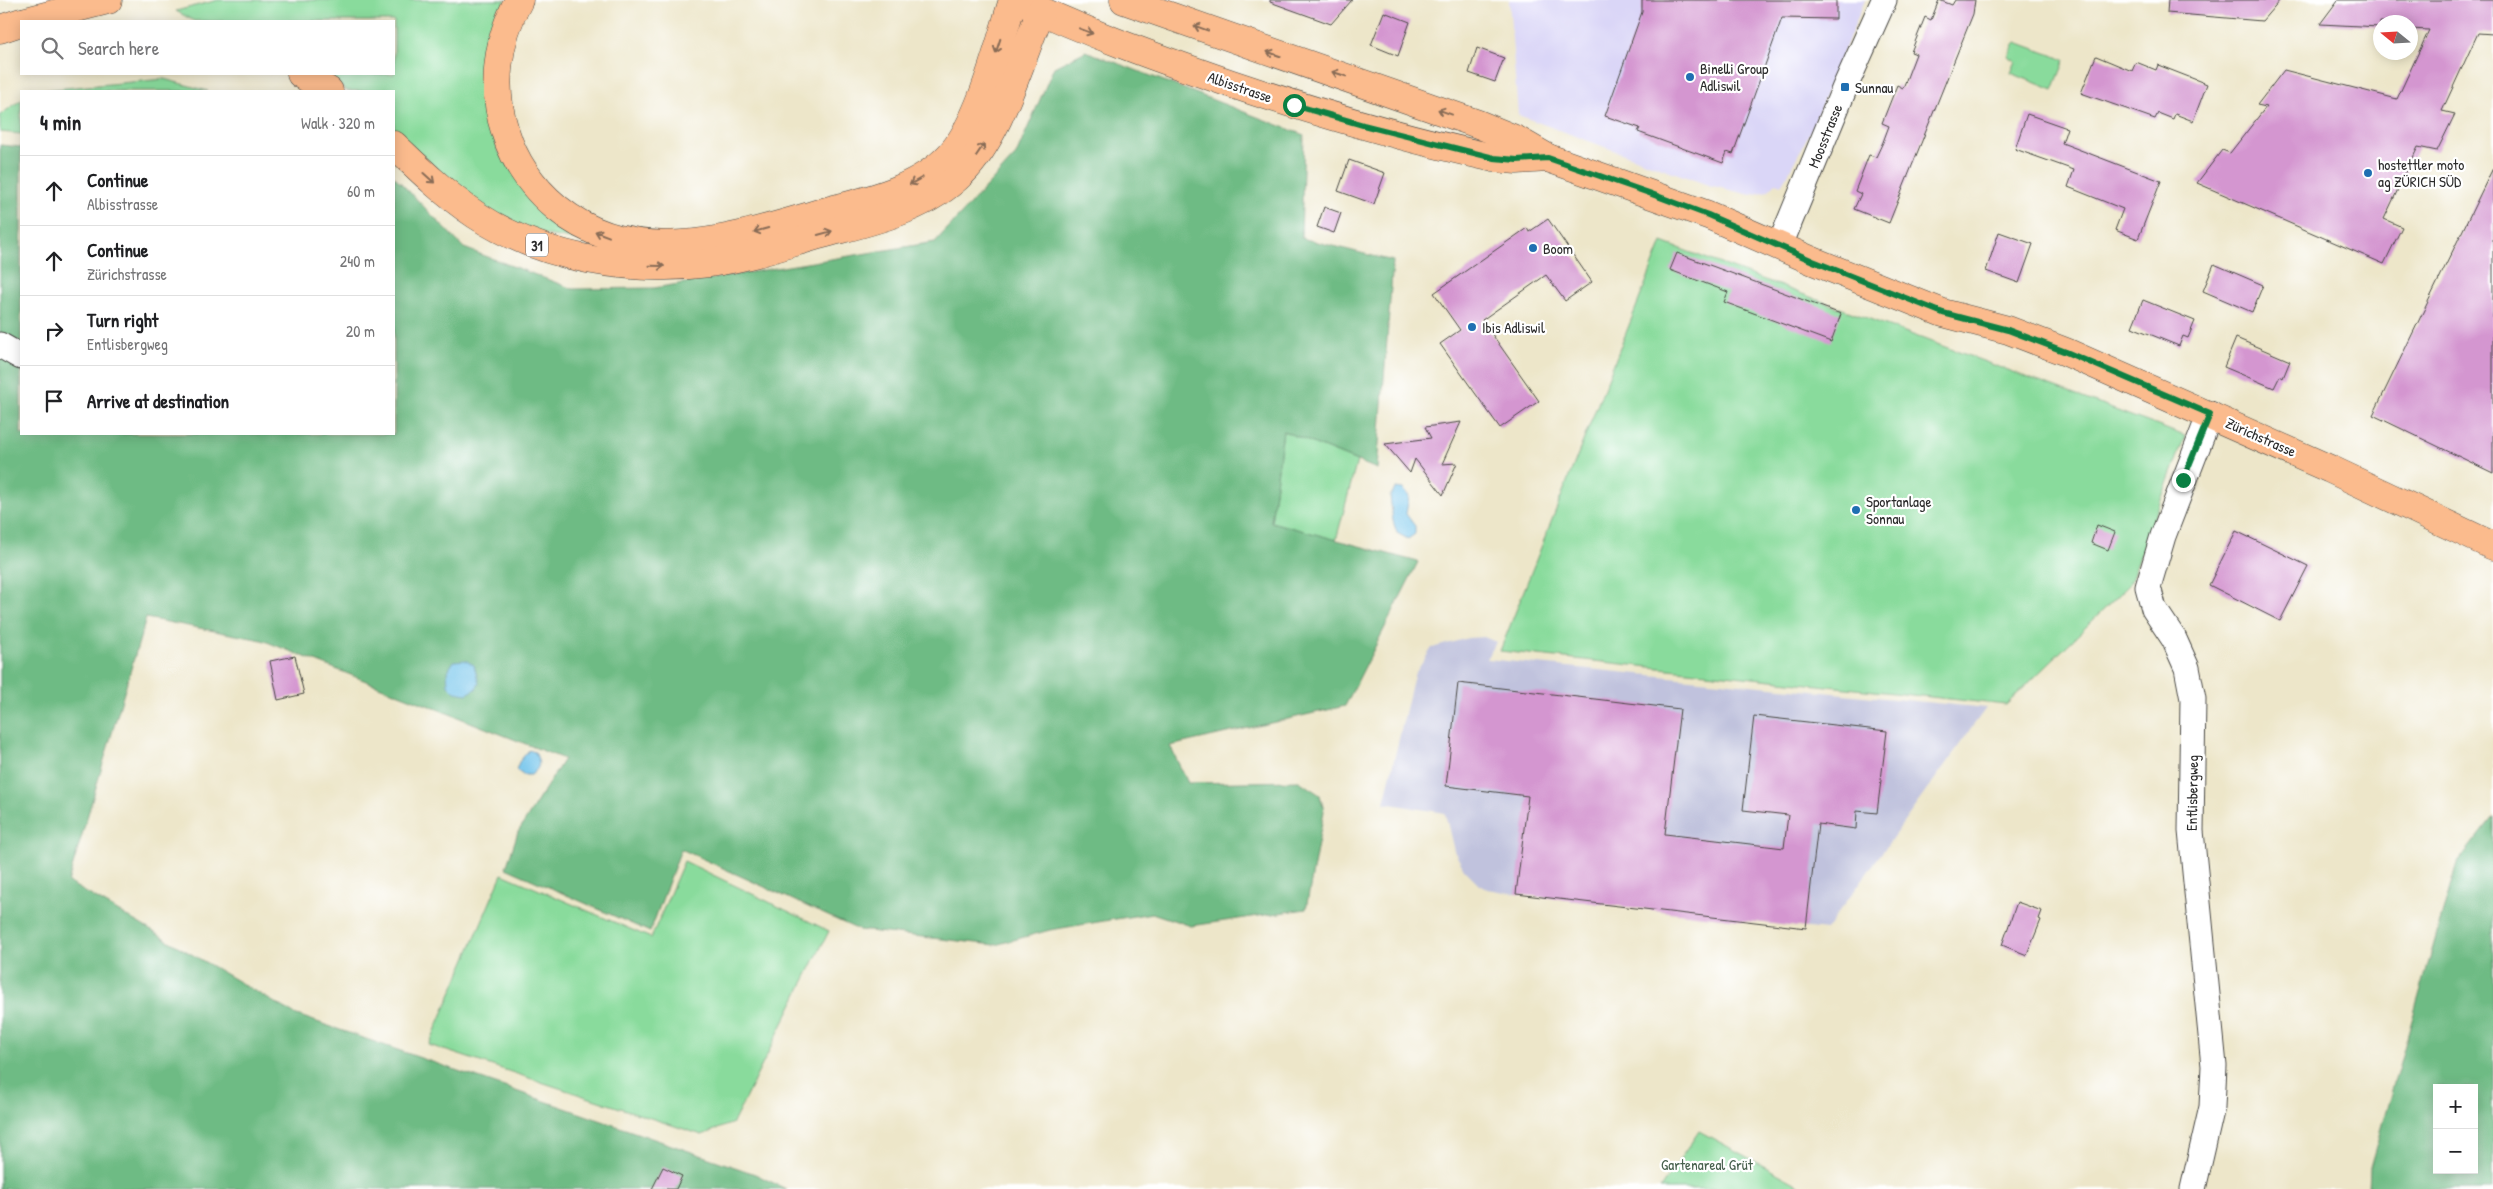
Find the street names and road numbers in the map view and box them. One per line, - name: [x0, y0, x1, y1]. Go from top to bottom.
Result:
- street label: Albisstrasse: [1205, 66, 1275, 108]
- street label: Moosstrasse: [1803, 101, 1847, 171]
- road number: 31: [526, 234, 548, 256]
- street label: Zürichstrasse: [2222, 412, 2300, 462]
- street label: Entlisbergweg: [2181, 755, 2203, 831]

